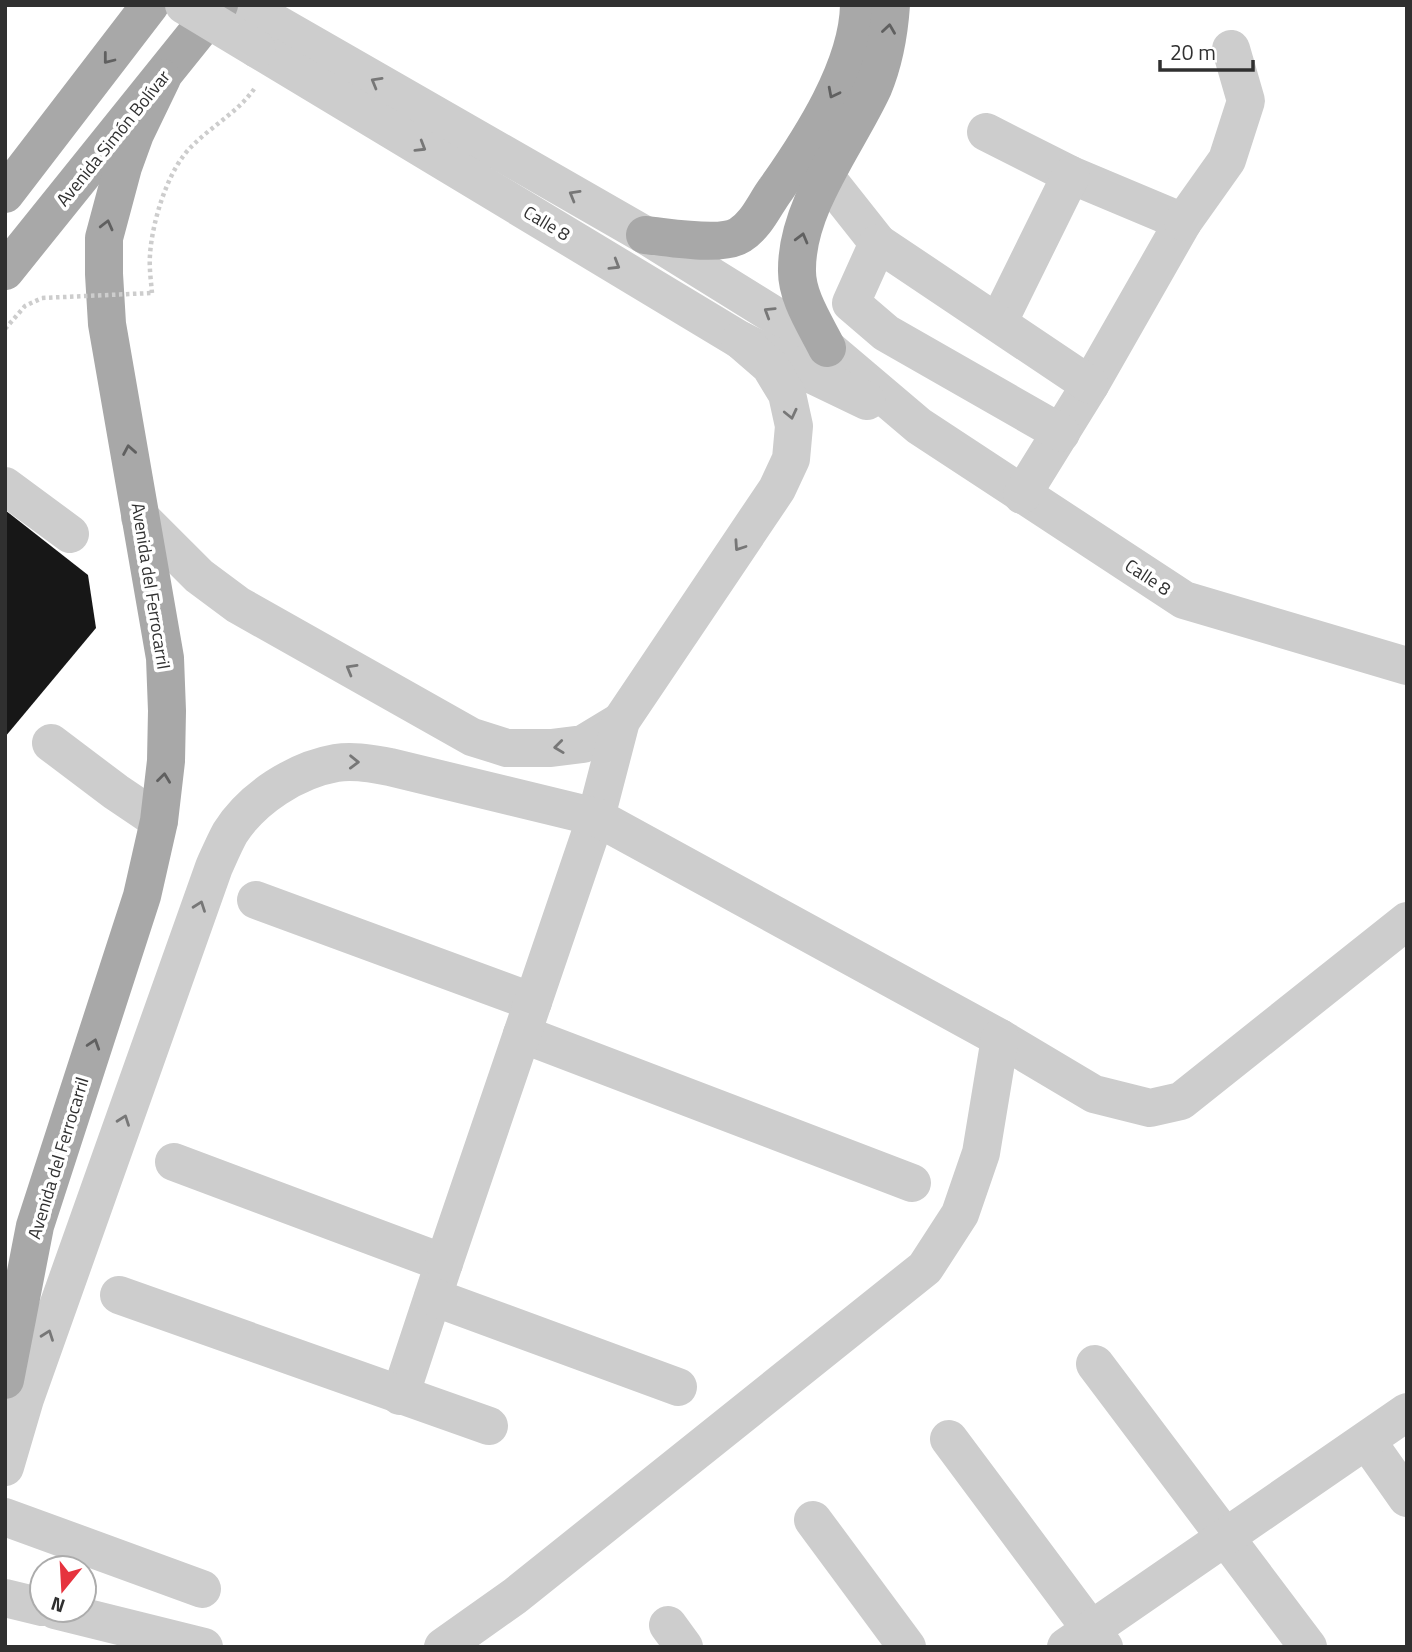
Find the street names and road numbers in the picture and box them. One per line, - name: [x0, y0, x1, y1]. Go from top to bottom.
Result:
- street label: Avenida Simón Bolívar: [50, 64, 176, 212]
- street label: Calle 8: [519, 198, 575, 248]
- street label: Avenida del Ferrocarril: [125, 501, 177, 671]
- street label: Calle 8: [1120, 552, 1176, 602]
- street label: Avenida del Ferrocarril: [20, 1074, 96, 1242]

